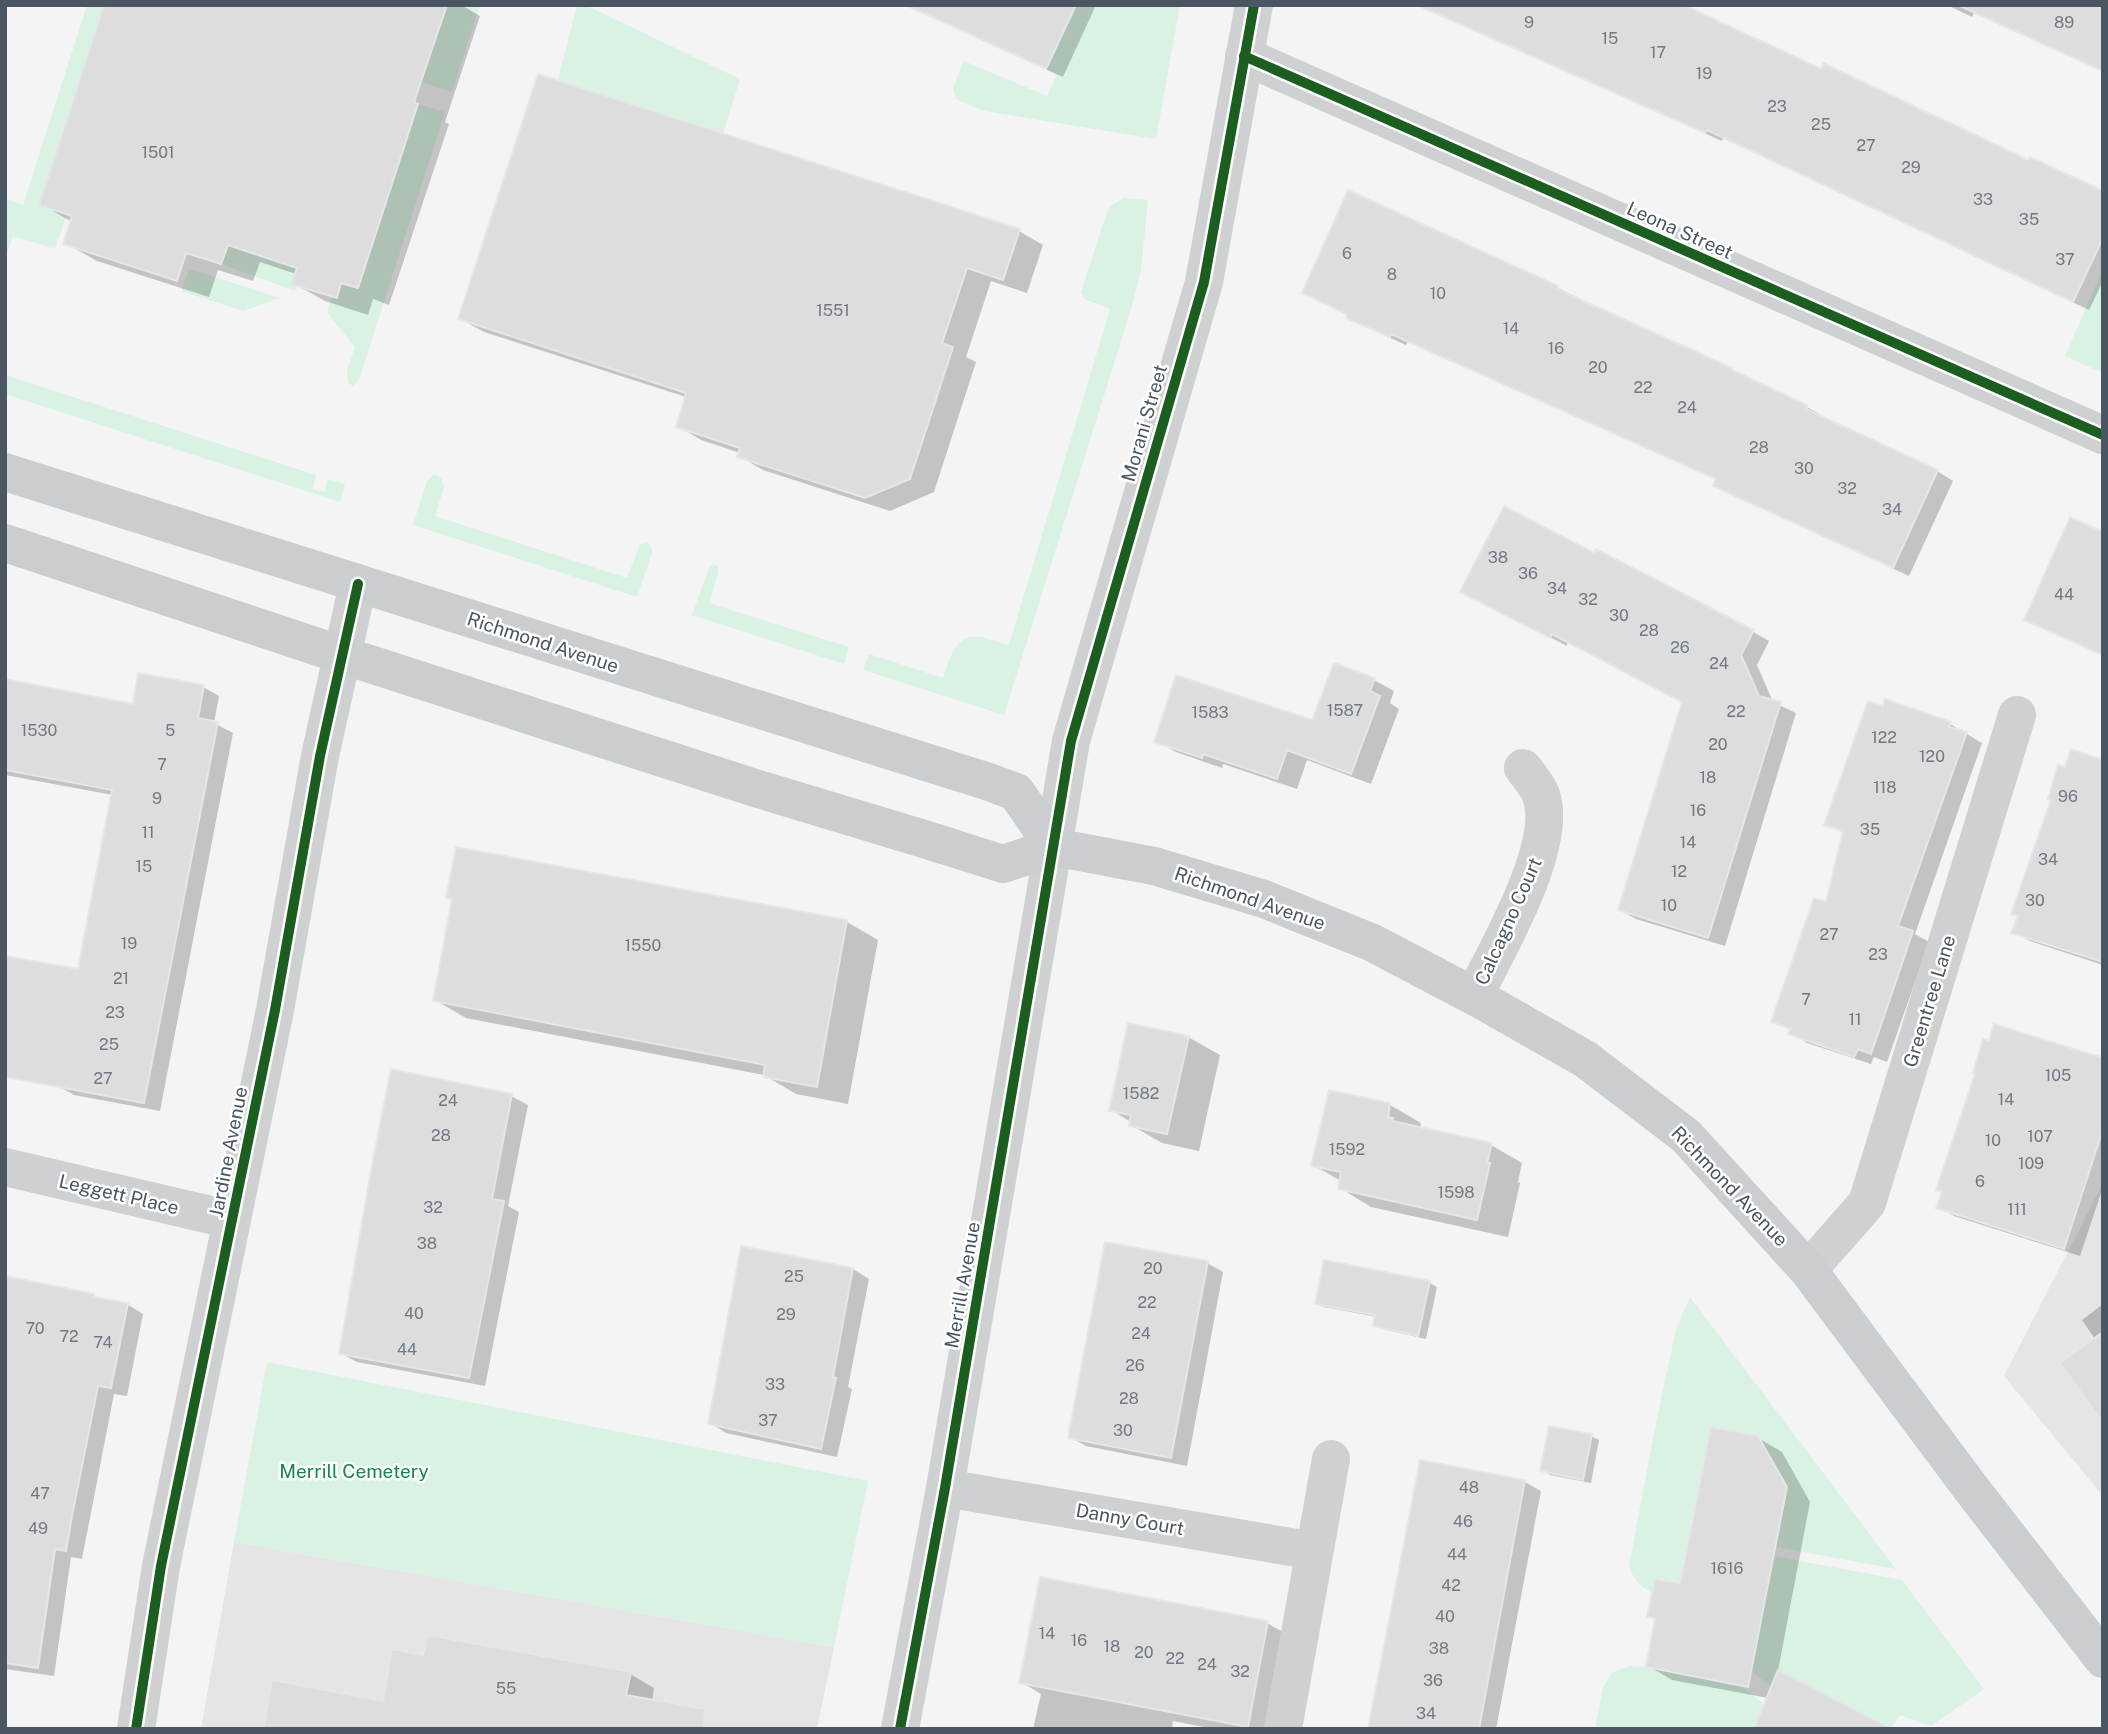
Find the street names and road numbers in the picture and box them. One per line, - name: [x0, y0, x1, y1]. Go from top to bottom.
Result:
- street label: Leona Street: [1624, 197, 1736, 263]
- street label: Morani Street: [1117, 362, 1171, 484]
- street label: Richmond Avenue: [464, 607, 622, 677]
- street label: Calcagno Court: [1470, 854, 1546, 988]
- street label: Richmond Avenue: [1172, 862, 1328, 934]
- street label: Greentree Lane: [1898, 932, 1960, 1070]
- street label: Jardine Avenue: [205, 1085, 251, 1219]
- street label: Richmond Avenue: [1667, 1122, 1793, 1250]
- street label: Leggett Place: [57, 1170, 181, 1218]
- street label: Merrill Avenue: [940, 1220, 984, 1350]
- street label: Danny Court: [1074, 1499, 1186, 1539]

